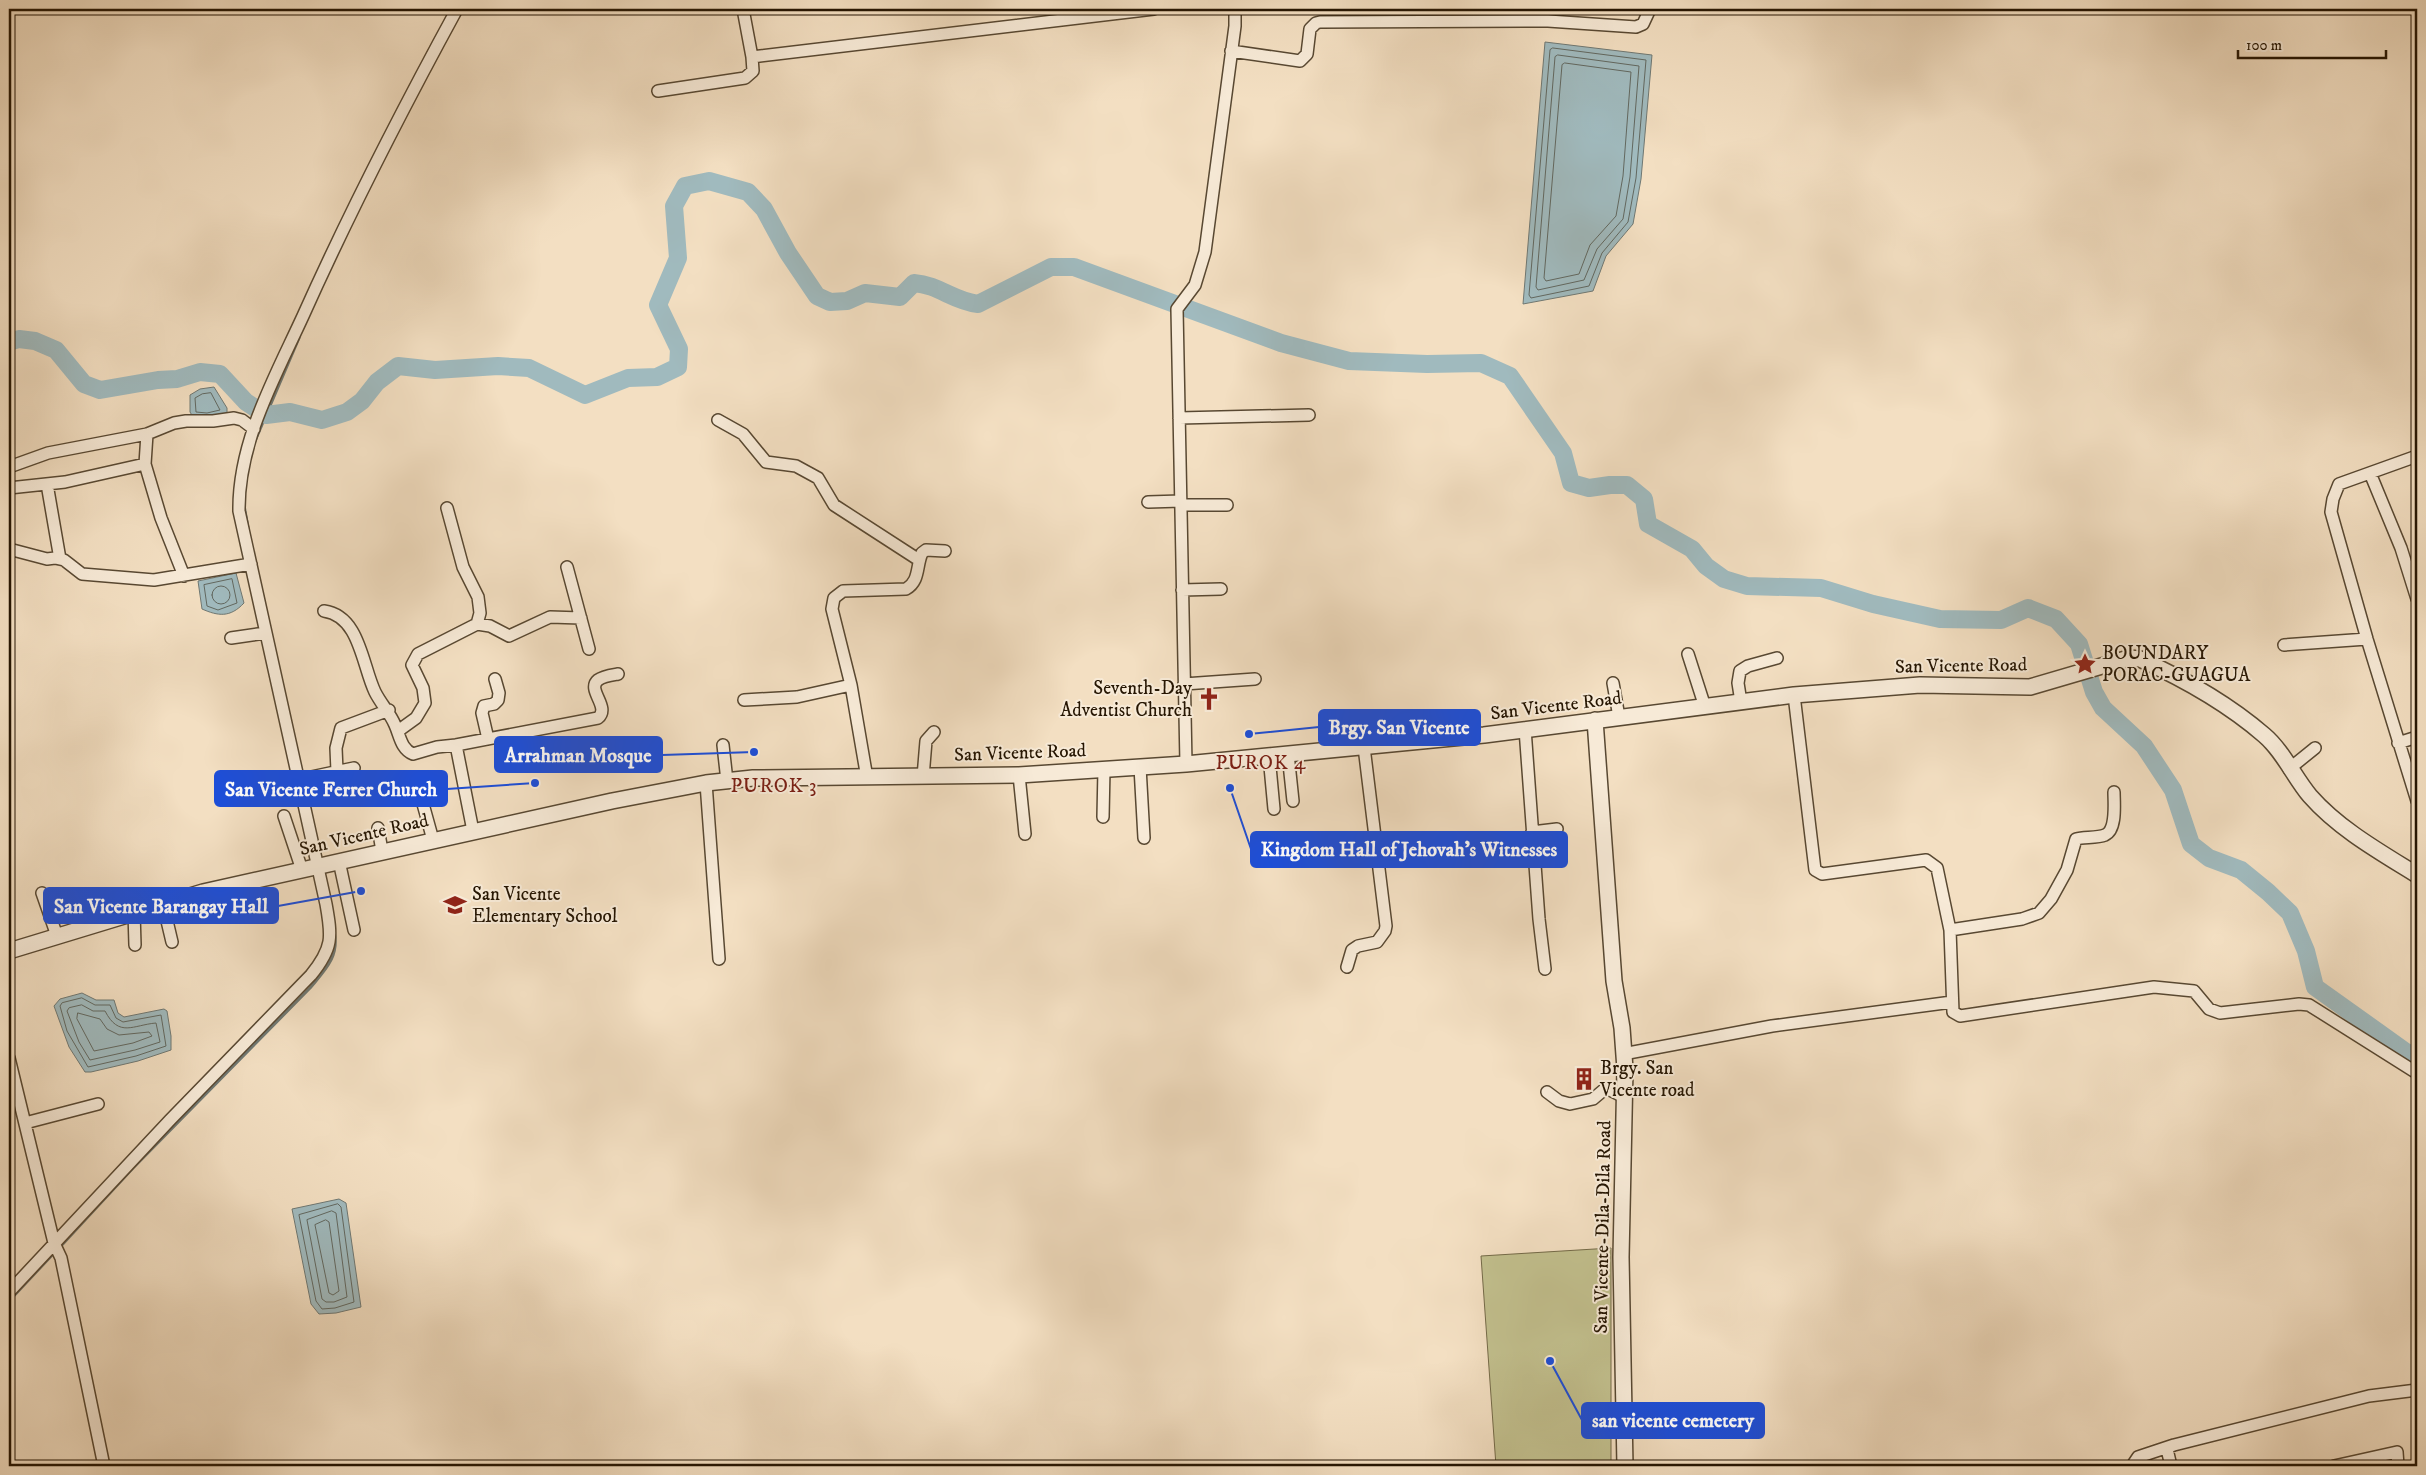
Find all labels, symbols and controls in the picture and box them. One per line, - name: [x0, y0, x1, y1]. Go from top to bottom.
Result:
- scale bar: [2238, 28, 2386, 60]
- text: 100 m: [2246, 36, 2282, 55]
- place label: BOUNDARY PORAC-GUAGUA: [2102, 642, 2251, 687]
- place icon: BOUNDARY PORAC-GUAGUA: [2072, 651, 2098, 677]
- street label: San Vicente Road: [1895, 653, 2028, 679]
- place label: Seventh-Day Adventist Church: [1060, 677, 1193, 722]
- church icon: Seventh-Day Adventist Church: [1196, 686, 1222, 712]
- street label: San Vicente Road: [1489, 686, 1623, 725]
- callout: Brgy. San Vicente: [1319, 710, 1480, 745]
- text: Brgy. San Vicente: [1328, 716, 1470, 741]
- callout: Arrahman Mosque: [495, 737, 662, 772]
- street label: San Vicente Road: [954, 739, 1087, 767]
- text: Arrahman Mosque: [503, 744, 652, 769]
- district label: PUROK 4: [1215, 751, 1307, 776]
- callout: San Vicente Ferrer Church: [215, 771, 447, 806]
- district label: PUROK 3: [731, 774, 817, 799]
- text: San Vicente Ferrer Church: [225, 778, 438, 803]
- street label: San Vicente Road: [297, 809, 431, 861]
- callout: Kingdom Hall of Jehovah's Witnesses: [1251, 832, 1567, 867]
- text: Kingdom Hall of Jehovah's Witnesses: [1261, 838, 1558, 863]
- place label: San Vicente Elementary School: [472, 883, 618, 928]
- callout: San Vicente Barangay Hall: [44, 888, 278, 923]
- school or university icon: San Vicente Elementary School: [442, 892, 468, 918]
- text: San Vicente Barangay Hall: [54, 895, 269, 920]
- place label: Brgy. San Vicente road: [1599, 1057, 1695, 1102]
- building icon: Brgy. San Vicente road: [1571, 1066, 1597, 1092]
- street label: San Vicente-Dila-Dila Road: [1590, 1120, 1616, 1334]
- callout: san vicente cemetery: [1582, 1403, 1764, 1438]
- text: san vicente cemetery: [1592, 1409, 1754, 1434]

